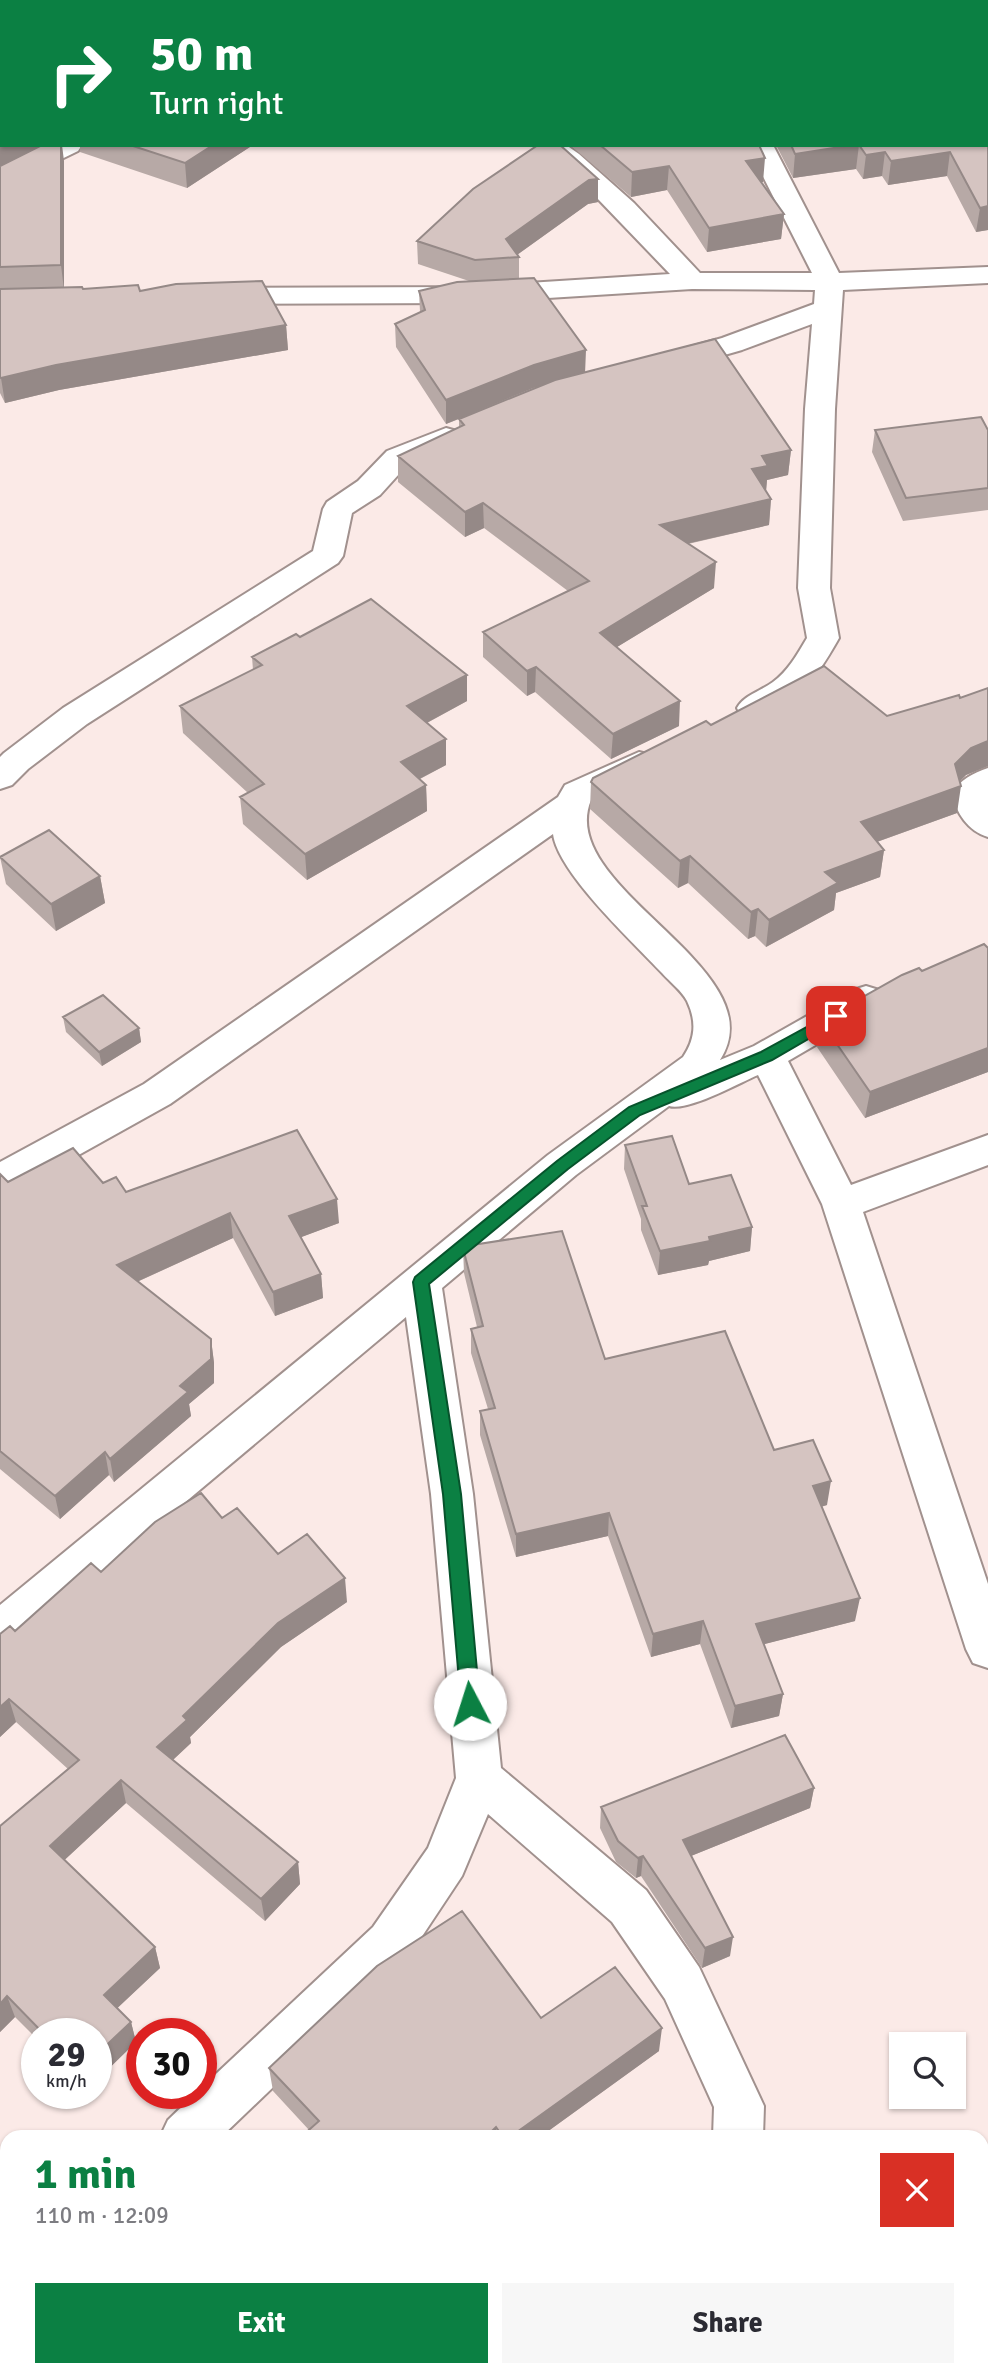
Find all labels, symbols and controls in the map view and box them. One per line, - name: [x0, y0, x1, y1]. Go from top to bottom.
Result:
- text: 50 m: [150, 24, 253, 84]
- icon: right: [35, 28, 126, 119]
- text: Turn right: [150, 84, 283, 123]
- pin: [806, 986, 866, 1046]
- icon: arrive: [817, 997, 855, 1035]
- position arrow: [433, 1667, 507, 1741]
- speed limit sign: 30: [126, 2018, 217, 2109]
- map controls: [889, 2032, 966, 2109]
- button: search: [889, 2032, 966, 2109]
- text: 29: [48, 2033, 85, 2076]
- text: km/h: [46, 2070, 87, 2092]
- text: 1 min: [35, 2149, 136, 2200]
- button: close: [880, 2153, 954, 2227]
- text: 110 m · 12:09: [35, 2201, 169, 2230]
- button: Exit: [35, 2283, 488, 2363]
- button: Share: [502, 2283, 954, 2363]

